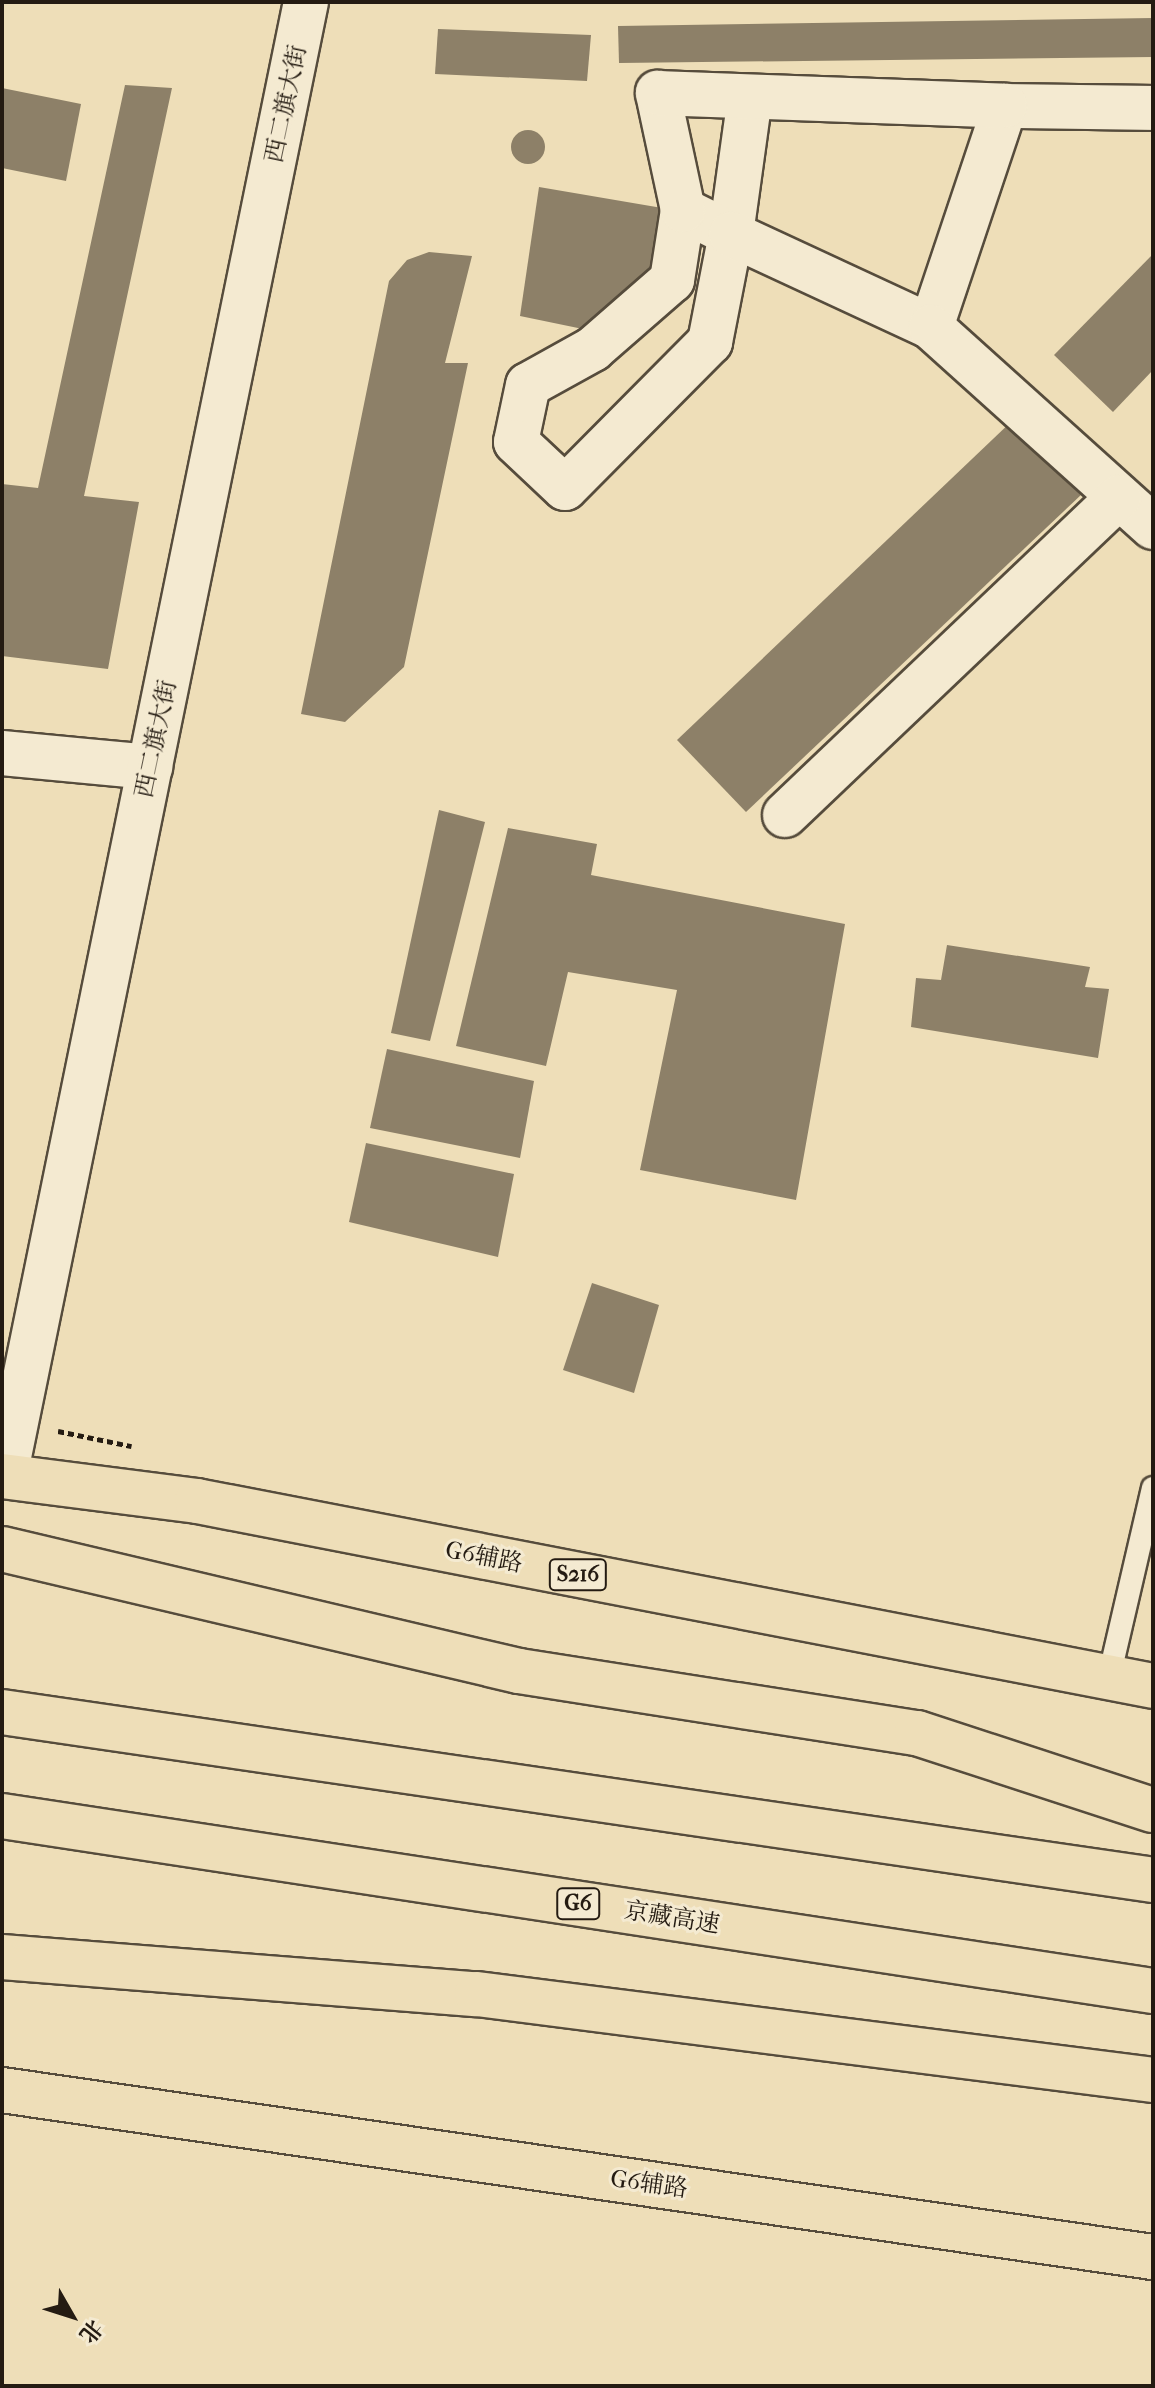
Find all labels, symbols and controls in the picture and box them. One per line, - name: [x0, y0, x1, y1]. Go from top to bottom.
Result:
- street label: 西二旗大街: [259, 42, 313, 166]
- street label: 西二旗大街: [129, 677, 183, 801]
- street label: G6辅路: [443, 1535, 525, 1579]
- road number: S216: [548, 1557, 608, 1593]
- road number: G6: [556, 1886, 600, 1922]
- street label: 京藏高速: [622, 1896, 722, 1940]
- street label: G6辅路: [608, 2164, 690, 2204]
- north arrow: [32, 2276, 112, 2356]
- text: 北: [74, 2314, 108, 2348]

